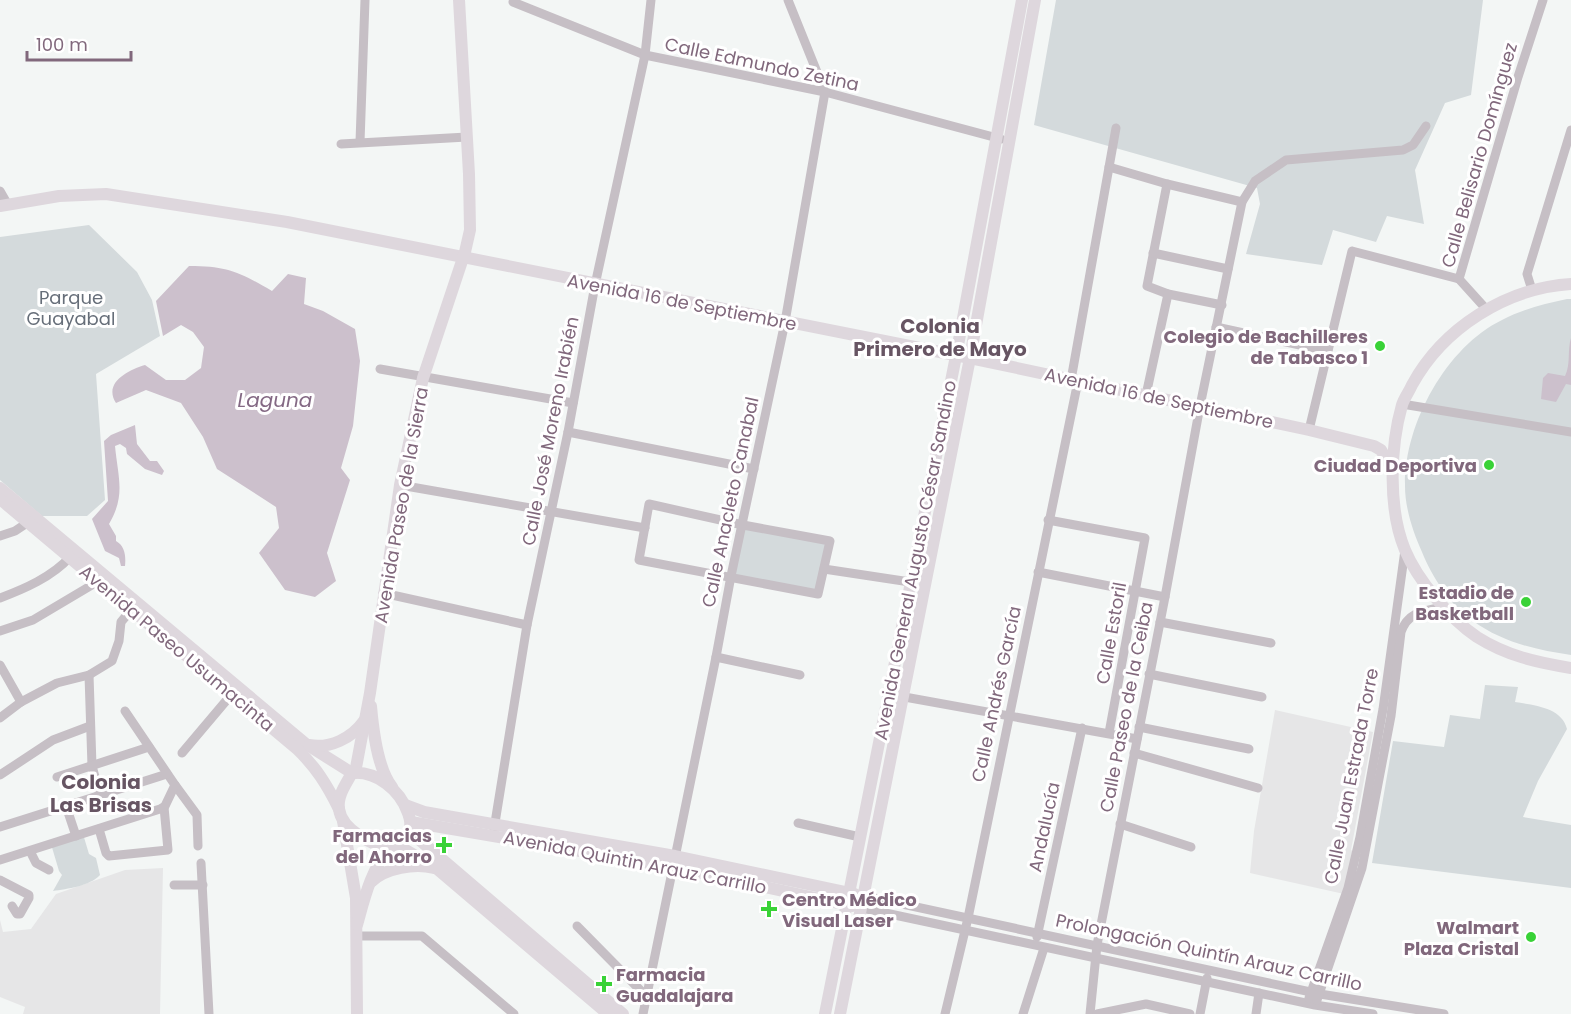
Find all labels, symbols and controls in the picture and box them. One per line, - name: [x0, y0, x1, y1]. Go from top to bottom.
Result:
- scale bar: [27, 24, 130, 62]
- street label: Calle Edmundo Zetina: [663, 31, 861, 97]
- text: 100 m: [36, 32, 88, 57]
- street label: Calle Belisario Domínguez: [1435, 40, 1523, 270]
- street label: Avenida 16 de Septiembre: [565, 267, 799, 337]
- park label: Parque Guayabal: [27, 285, 115, 331]
- district label: Colonia Primero de Mayo: [853, 312, 1027, 363]
- street label: Calle José Moreno Irabién: [516, 314, 584, 548]
- place label: Colegio de Bachilleres de Tabasco 1: [1164, 324, 1368, 370]
- marker: Colegio de Bachilleres de Tabasco 1: [1373, 339, 1387, 353]
- street label: Avenida 16 de Septiembre: [1042, 362, 1276, 434]
- street label: Avenida General Augusto César Sandino: [868, 378, 962, 742]
- street label: Avenida Paseo de la Sierra: [368, 385, 434, 625]
- water label: Laguna: [238, 386, 312, 414]
- street label: Calle Anacleto Canabal: [695, 394, 765, 610]
- place label: Ciudad Deportiva: [1314, 453, 1477, 478]
- marker: Ciudad Deportiva: [1482, 458, 1496, 472]
- street label: Avenida Paseo Usumacinta: [74, 559, 280, 737]
- street label: Calle Estoril: [1090, 580, 1132, 686]
- place label: Estadio de Basketball: [1415, 580, 1514, 626]
- marker: Estadio de Basketball: [1519, 595, 1533, 609]
- street label: Calle Paseo de la Ceiba: [1093, 600, 1159, 814]
- street label: Calle Andrés García: [965, 604, 1027, 784]
- street label: Calle Juan Estrada Torre: [1318, 666, 1384, 886]
- district label: Colonia Las Brisas: [50, 768, 152, 819]
- street label: Andalucía: [1022, 780, 1066, 874]
- place label: Farmacias del Ahorro: [332, 823, 432, 869]
- street label: Avenida Quintin Arauz Carrillo: [501, 824, 769, 900]
- marker: Farmacias del Ahorro: [437, 838, 451, 852]
- place label: Centro Médico Visual Laser: [782, 887, 917, 933]
- marker: Centro Médico Visual Laser: [760, 900, 778, 918]
- street label: Prolongación Quintín Arauz Carrillo: [1054, 907, 1364, 997]
- place label: Walmart Plaza Cristal: [1404, 915, 1519, 961]
- marker: Walmart Plaza Cristal: [1524, 930, 1538, 944]
- place label: Farmacia Guadalajara: [616, 962, 734, 1008]
- marker: Farmacia Guadalajara: [597, 977, 611, 991]

